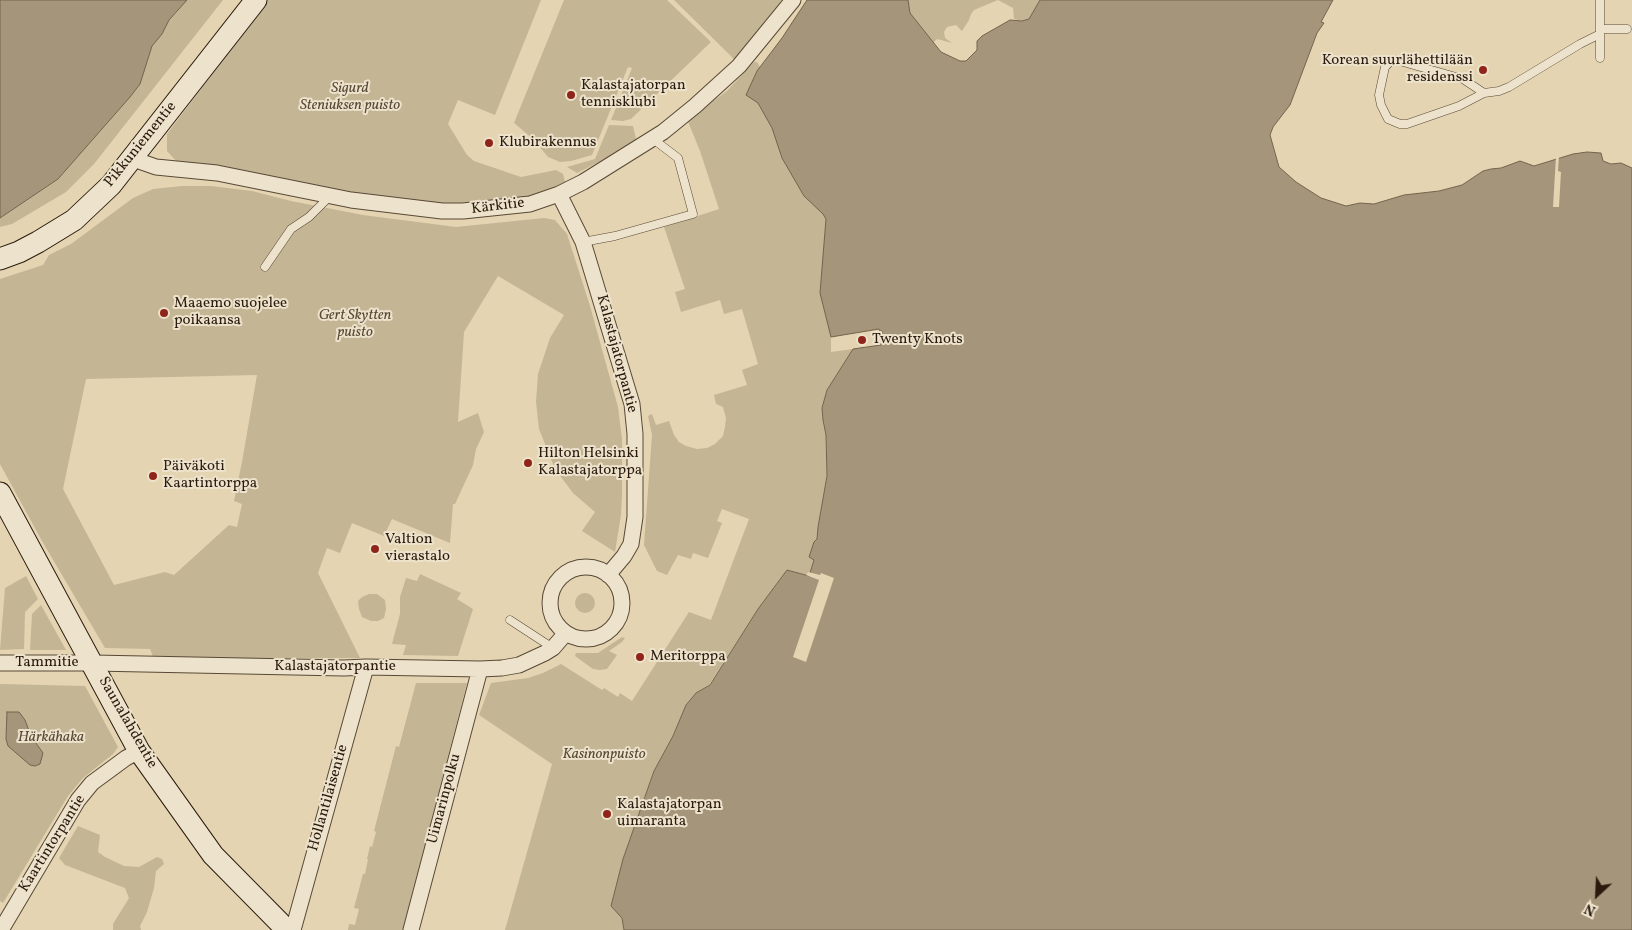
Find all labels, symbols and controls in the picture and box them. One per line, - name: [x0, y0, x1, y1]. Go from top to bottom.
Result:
- place label: Korean suurlähettilään residenssi: [1322, 52, 1473, 87]
- marker: Korean suurlähettilään residenssi: [1477, 64, 1489, 76]
- place label: Kalastajatorpan tennisklubi: [581, 77, 686, 112]
- park label: Sigurd Steniuksen puisto: [300, 80, 400, 115]
- marker: Kalastajatorpan tennisklubi: [565, 89, 577, 101]
- street label: Pikkuniementie: [101, 99, 181, 191]
- place label: Klubirakennus: [499, 134, 596, 152]
- marker: Klubirakennus: [483, 137, 495, 149]
- street label: Kärkitie: [470, 195, 526, 219]
- street label: Kalastajatorpantie: [592, 293, 640, 415]
- place label: Maaemo suojelee poikaansa: [174, 295, 287, 330]
- marker: Maaemo suojelee poikaansa: [158, 307, 170, 319]
- park label: Gert Skytten puisto: [319, 307, 391, 342]
- place label: Twenty Knots: [872, 331, 963, 349]
- marker: Twenty Knots: [856, 334, 868, 346]
- place label: Hilton Helsinki Kalastajatorppa: [538, 445, 642, 480]
- marker: Hilton Helsinki Kalastajatorppa: [522, 457, 534, 469]
- place label: Päiväkoti Kaartintorppa: [163, 458, 257, 493]
- marker: Päiväkoti Kaartintorppa: [147, 470, 159, 482]
- place label: Valtion vierastalo: [385, 531, 450, 566]
- marker: Valtion vierastalo: [369, 543, 381, 555]
- place label: Meritorppa: [650, 648, 726, 666]
- marker: Meritorppa: [634, 651, 646, 663]
- street label: Tammitie: [15, 654, 79, 672]
- street label: Kalastajatorpantie: [274, 658, 396, 676]
- street label: Saunalahdentie: [93, 674, 161, 772]
- park label: Härkähaka: [18, 729, 84, 747]
- street label: Hollantilaisentie: [305, 743, 353, 853]
- park label: Kasinonpuisto: [562, 746, 646, 764]
- street label: Uimarinpolku: [424, 752, 466, 846]
- street label: Kaartintorpantie: [16, 792, 90, 896]
- place label: Kalastajatorpan uimaranta: [617, 796, 722, 831]
- marker: Kalastajatorpan uimaranta: [601, 808, 613, 820]
- north arrow: [1572, 870, 1622, 920]
- text: N: [1582, 898, 1599, 920]

